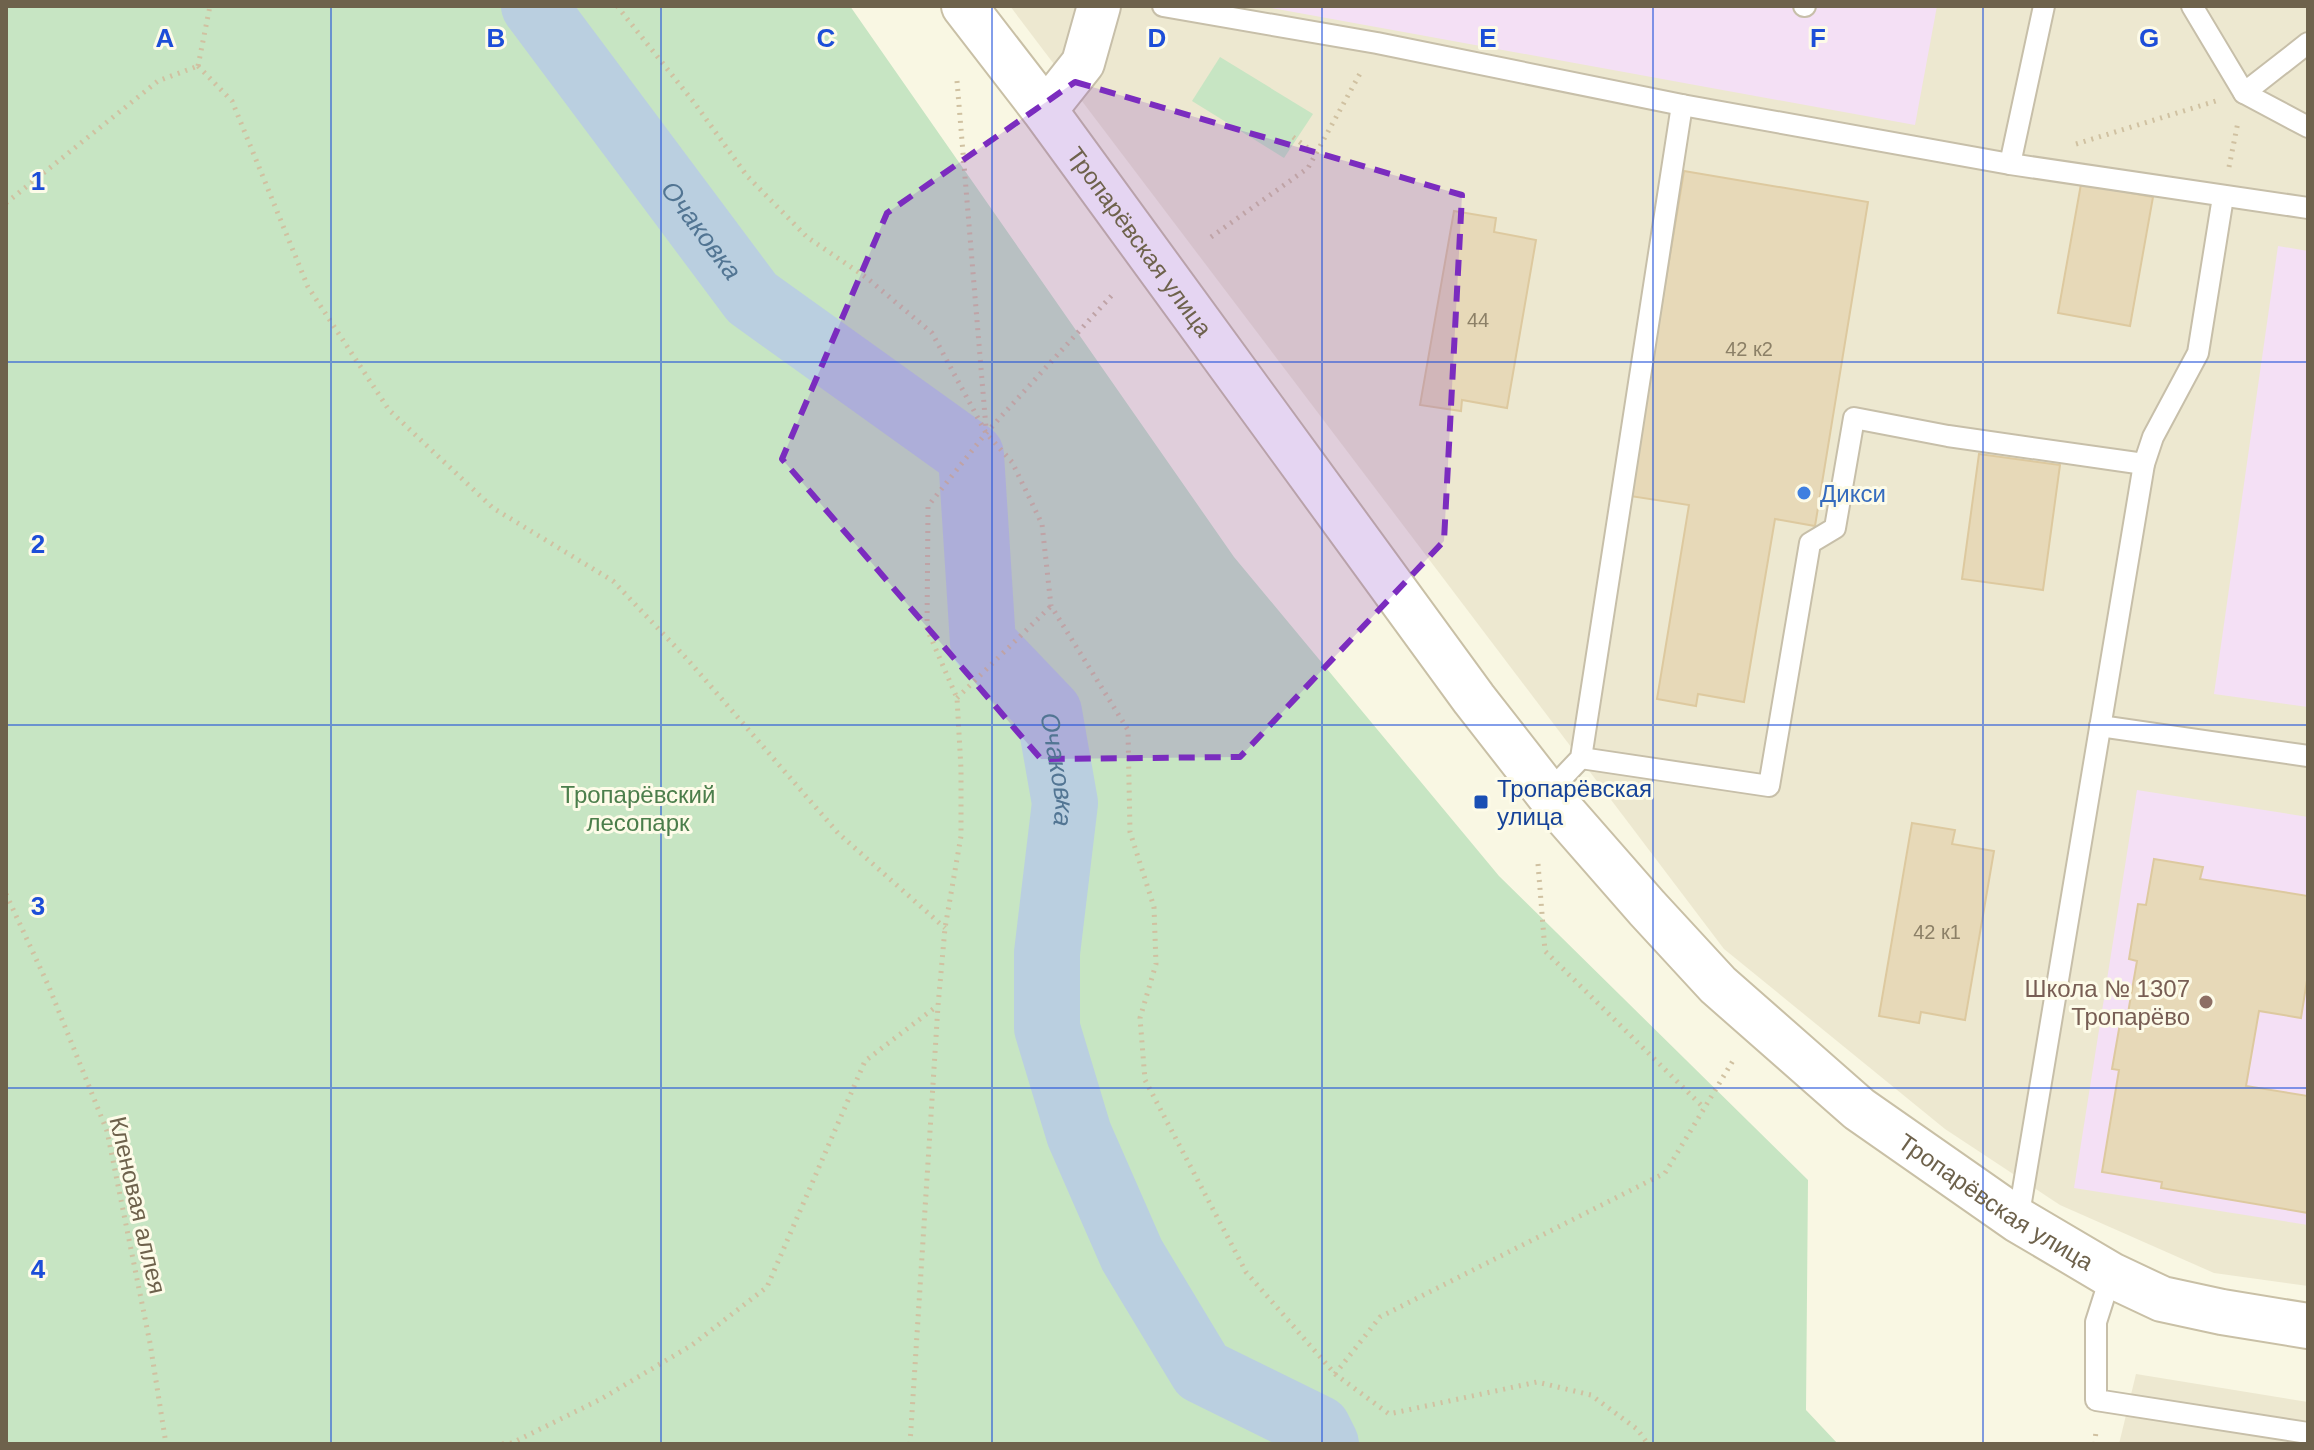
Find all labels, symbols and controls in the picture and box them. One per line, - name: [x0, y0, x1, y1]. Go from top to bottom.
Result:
- text: A: [156, 23, 175, 53]
- text: B: [487, 23, 505, 53]
- text: C: [817, 23, 836, 53]
- text: D: [1148, 23, 1166, 53]
- text: E: [1479, 23, 1497, 53]
- text: F: [1810, 23, 1826, 53]
- text: G: [2139, 23, 2159, 53]
- street label: Тропарёвская улица: [1062, 141, 1218, 342]
- text: 1: [31, 166, 45, 196]
- water label: Очаковка: [655, 175, 748, 286]
- house number: 44: [1467, 309, 1489, 331]
- house number: 42 к2: [1725, 338, 1773, 360]
- place label: Дикси: [1820, 480, 1886, 507]
- marker: Дикси: [1795, 484, 1813, 502]
- text: 2: [31, 529, 45, 559]
- water label: Очаковка: [1034, 710, 1080, 828]
- place label: Тропарёвская улица: [1497, 775, 1652, 830]
- park label: Тропарёвский лесопарк: [561, 781, 715, 836]
- marker: Тропарёвская улица: [1472, 793, 1490, 811]
- text: 3: [31, 891, 45, 921]
- house number: 42 к1: [1913, 921, 1961, 943]
- place label: Школа № 1307 Тропарёво: [2025, 975, 2190, 1030]
- marker: Школа № 1307 Тропарёво: [2197, 993, 2215, 1011]
- street label: Кленовая аллея: [104, 1114, 172, 1296]
- street label: Тропарёвская улица: [1894, 1128, 2099, 1275]
- text: 4: [31, 1254, 46, 1284]

